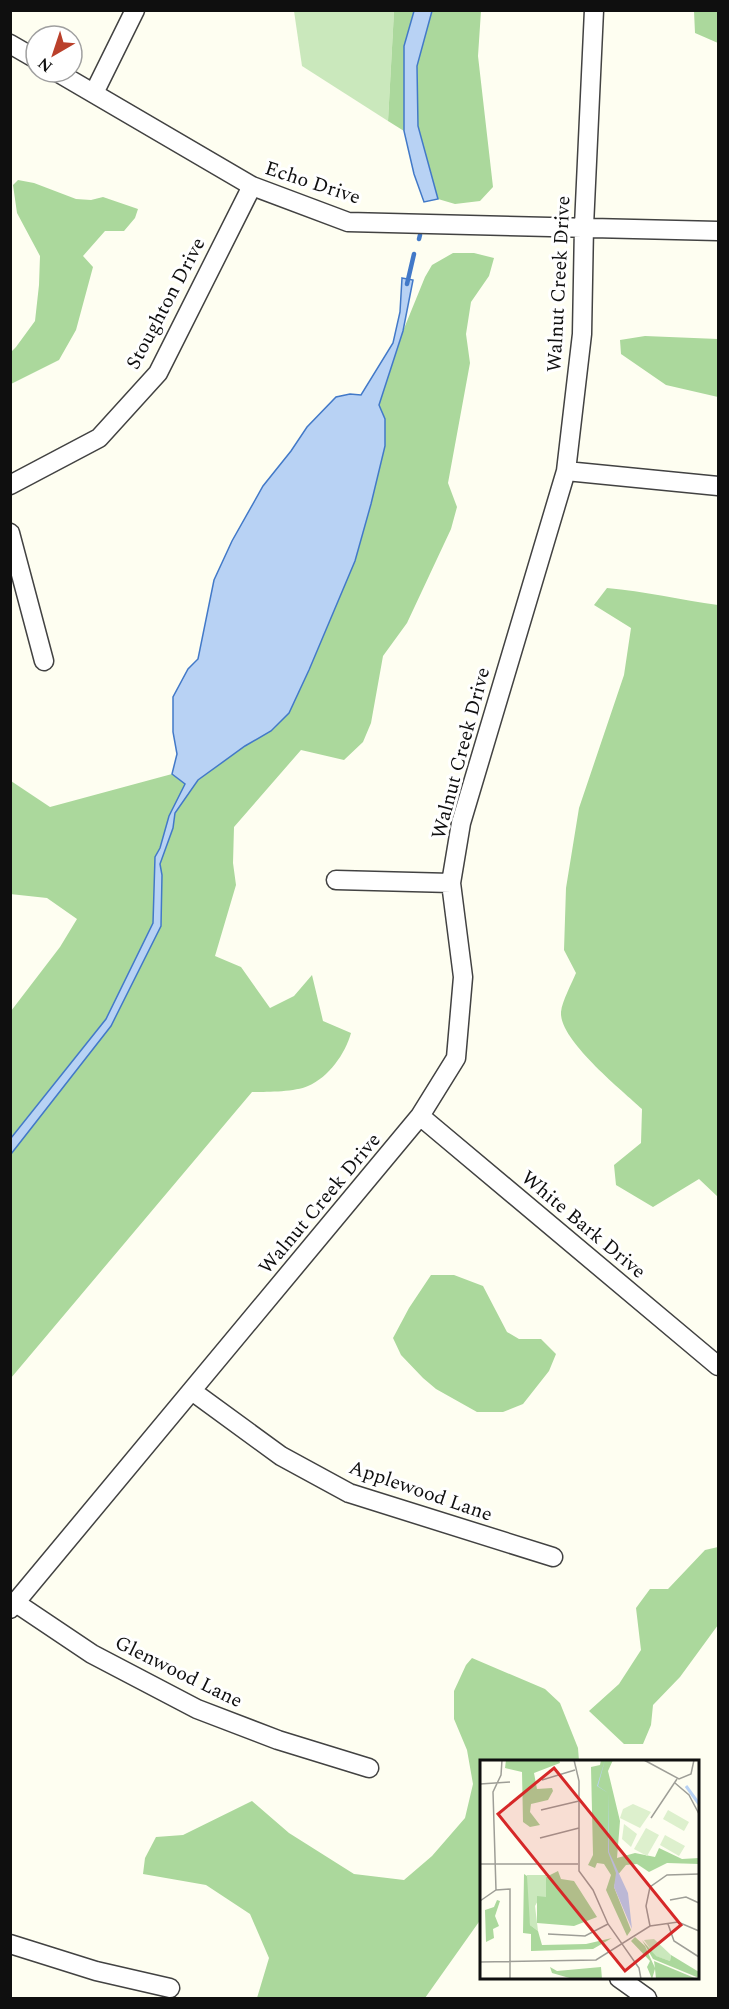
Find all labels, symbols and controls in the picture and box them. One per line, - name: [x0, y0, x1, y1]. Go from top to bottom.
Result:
- north arrow: [24, 24, 84, 84]
- text: N: [33, 51, 58, 78]
- street label: Echo Drive: [261, 153, 364, 213]
- street label: Walnut Creek Drive: [539, 195, 579, 373]
- street label: Stoughton Drive: [118, 232, 213, 375]
- street label: Walnut Creek Drive: [424, 664, 498, 842]
- street label: Walnut Creek Drive: [251, 1126, 388, 1281]
- street label: White Bark Drive: [514, 1163, 652, 1286]
- street label: Applewood Lane: [345, 1452, 496, 1530]
- street label: Glenwood Lane: [109, 1628, 248, 1716]
- inset map: [480, 1760, 699, 1979]

